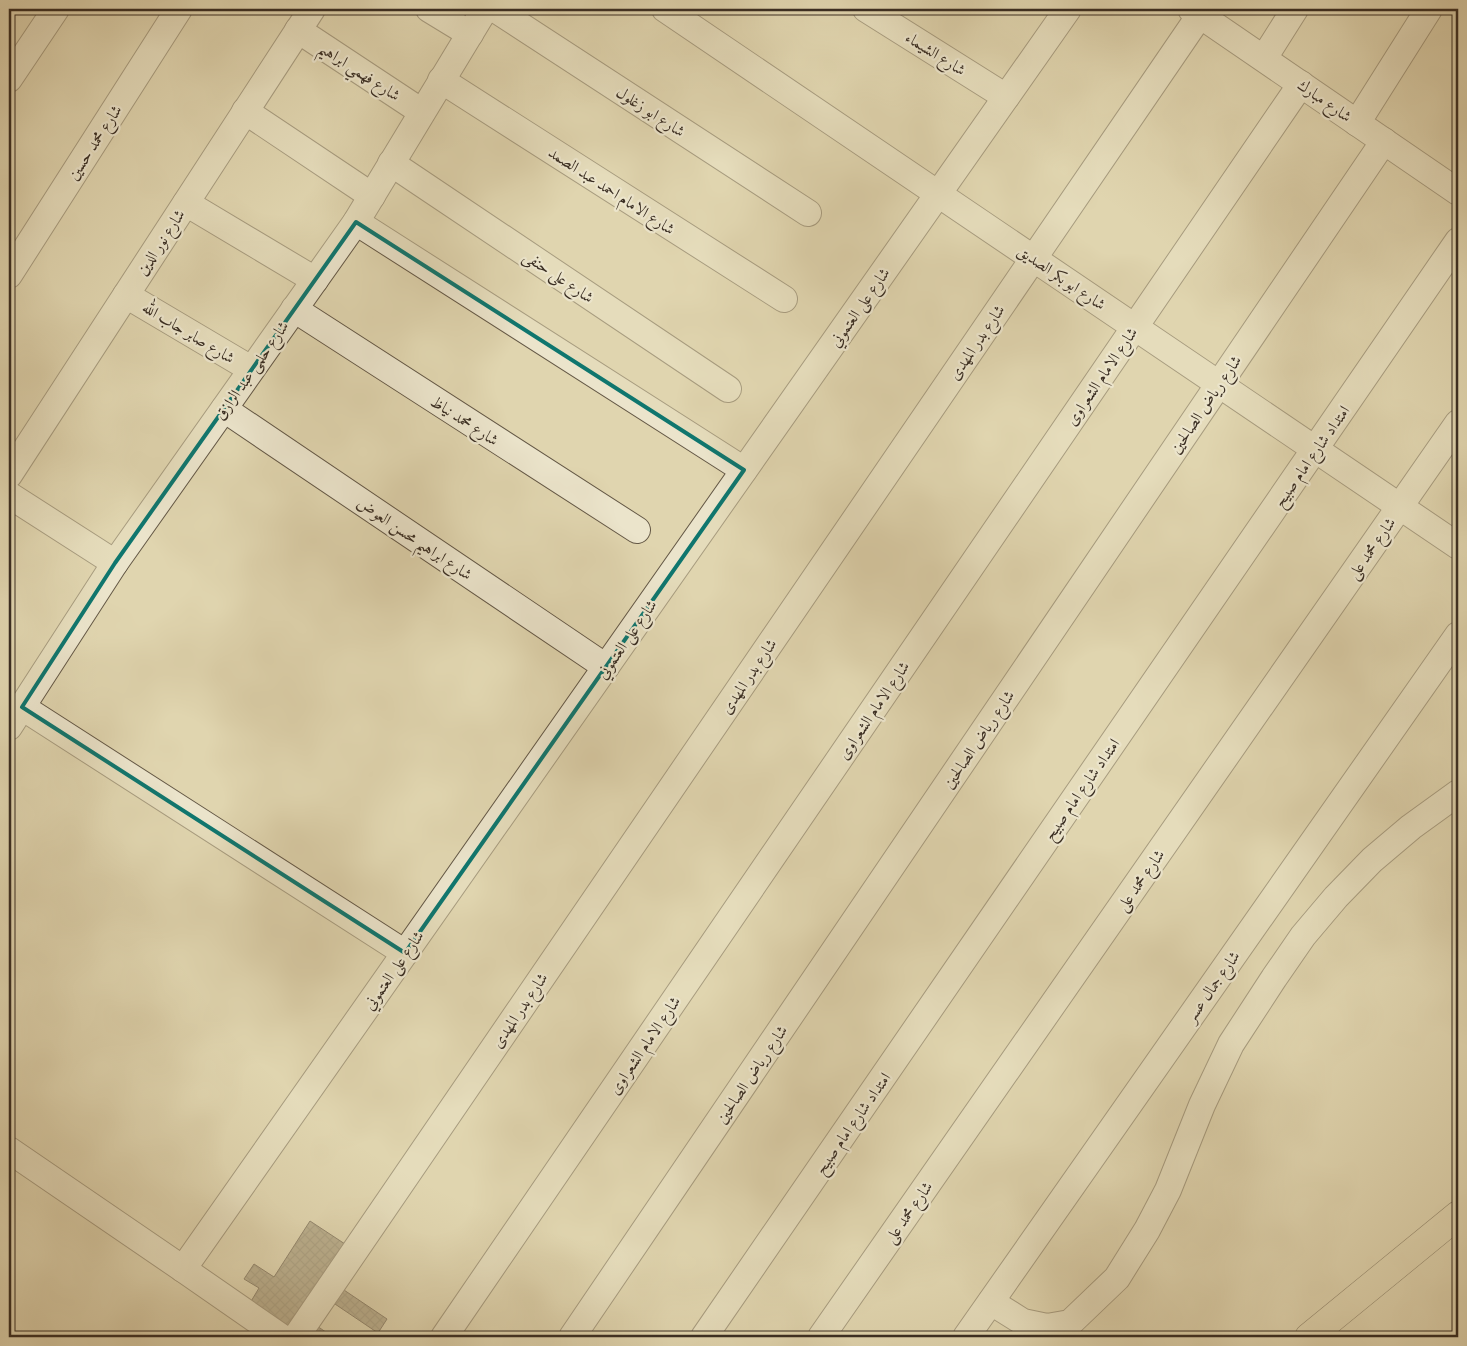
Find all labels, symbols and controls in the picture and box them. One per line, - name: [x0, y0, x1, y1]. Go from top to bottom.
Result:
- street label: شارع الشيماء: [900, 25, 971, 83]
- street label: شارع فهمي ابراهيم: [312, 36, 406, 111]
- street label: شارع مبارك: [1292, 72, 1357, 129]
- street label: شارع ابو زغلول: [611, 80, 690, 144]
- street label: شارع محمد حسين: [61, 99, 129, 186]
- street label: شارع الامام احمد عبد الصمد: [542, 140, 680, 243]
- street label: شارع نور الدين: [130, 204, 192, 281]
- street label: شارع ابو بكر الصديق: [1012, 239, 1111, 317]
- street label: شارع على حنفى: [518, 244, 599, 310]
- street label: شارع على العتموني: [823, 262, 897, 353]
- street label: شارع صابر جاب الله: [137, 295, 240, 371]
- street label: شارع بدر المهدى: [942, 299, 1012, 386]
- street label: شارع حلمى عبد الرازق: [208, 315, 296, 426]
- street label: شارع الامام الشعراوى: [1059, 322, 1145, 432]
- street label: شارع رياض الصالحين: [1163, 350, 1249, 459]
- street label: شارع محمد نياظ: [425, 389, 504, 453]
- street label: امتداد شارع امام صبيح: [1267, 400, 1358, 514]
- street label: شارع ابراهيم محسن العوض: [350, 490, 478, 590]
- street label: شارع محمد على: [1341, 512, 1403, 585]
- street label: شارع على العتموني: [590, 594, 664, 685]
- street label: شارع بدر المهدى: [714, 633, 784, 720]
- street label: شارع الامام الشعراوى: [831, 656, 917, 766]
- street label: شارع رياض الصالحين: [936, 685, 1022, 794]
- street label: امتداد شارع امام صبيح: [1037, 733, 1128, 847]
- street label: شارع محمد على: [1110, 844, 1172, 917]
- street label: شارع على العتموني: [357, 925, 431, 1016]
- street label: شارع جمال عسر: [1177, 945, 1247, 1029]
- street label: شارع بدر المهدى: [485, 967, 555, 1054]
- street label: شارع الامام الشعراوى: [602, 991, 688, 1101]
- street label: شارع رياض الصالحين: [709, 1020, 795, 1129]
- street label: امتداد شارع امام صبيح: [808, 1067, 899, 1181]
- street label: شارع محمد على: [878, 1176, 940, 1249]

